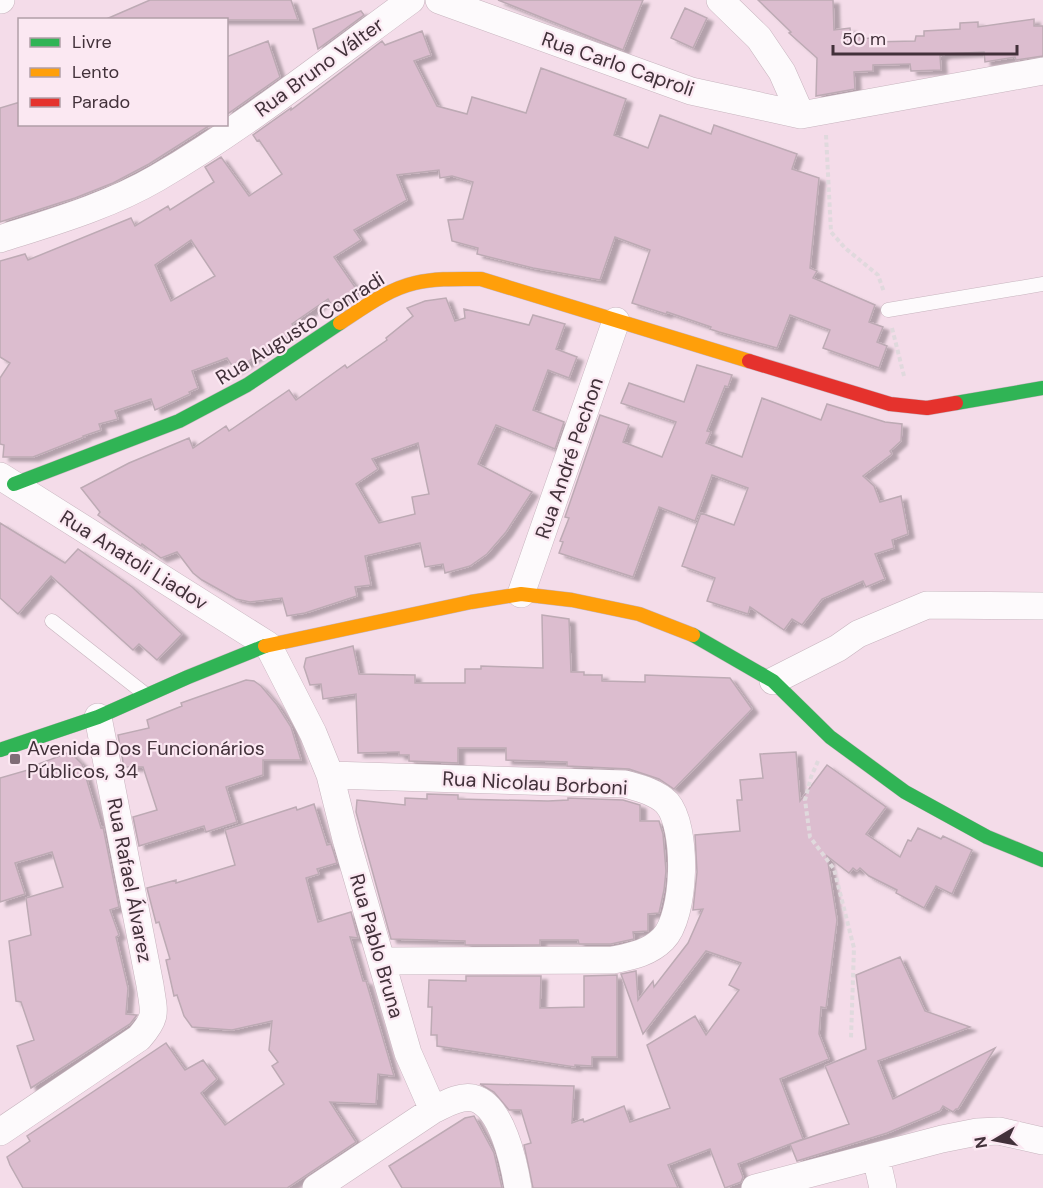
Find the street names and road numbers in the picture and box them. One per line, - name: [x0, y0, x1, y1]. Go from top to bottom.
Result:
- street label: Rua Bruno Válter: [249, 12, 389, 122]
- street label: Rua Carlo Caproli: [538, 26, 698, 102]
- street label: Rua Augusto Conradi: [211, 265, 389, 391]
- street label: Rua André Pechon: [529, 374, 609, 542]
- street label: Rua Anatoli Liadov: [55, 504, 213, 616]
- street label: Rua Nicolau Borboni: [442, 765, 628, 801]
- street label: Rua Rafael Álvarez: [101, 796, 159, 964]
- street label: Rua Pablo Bruna: [344, 871, 410, 1021]

